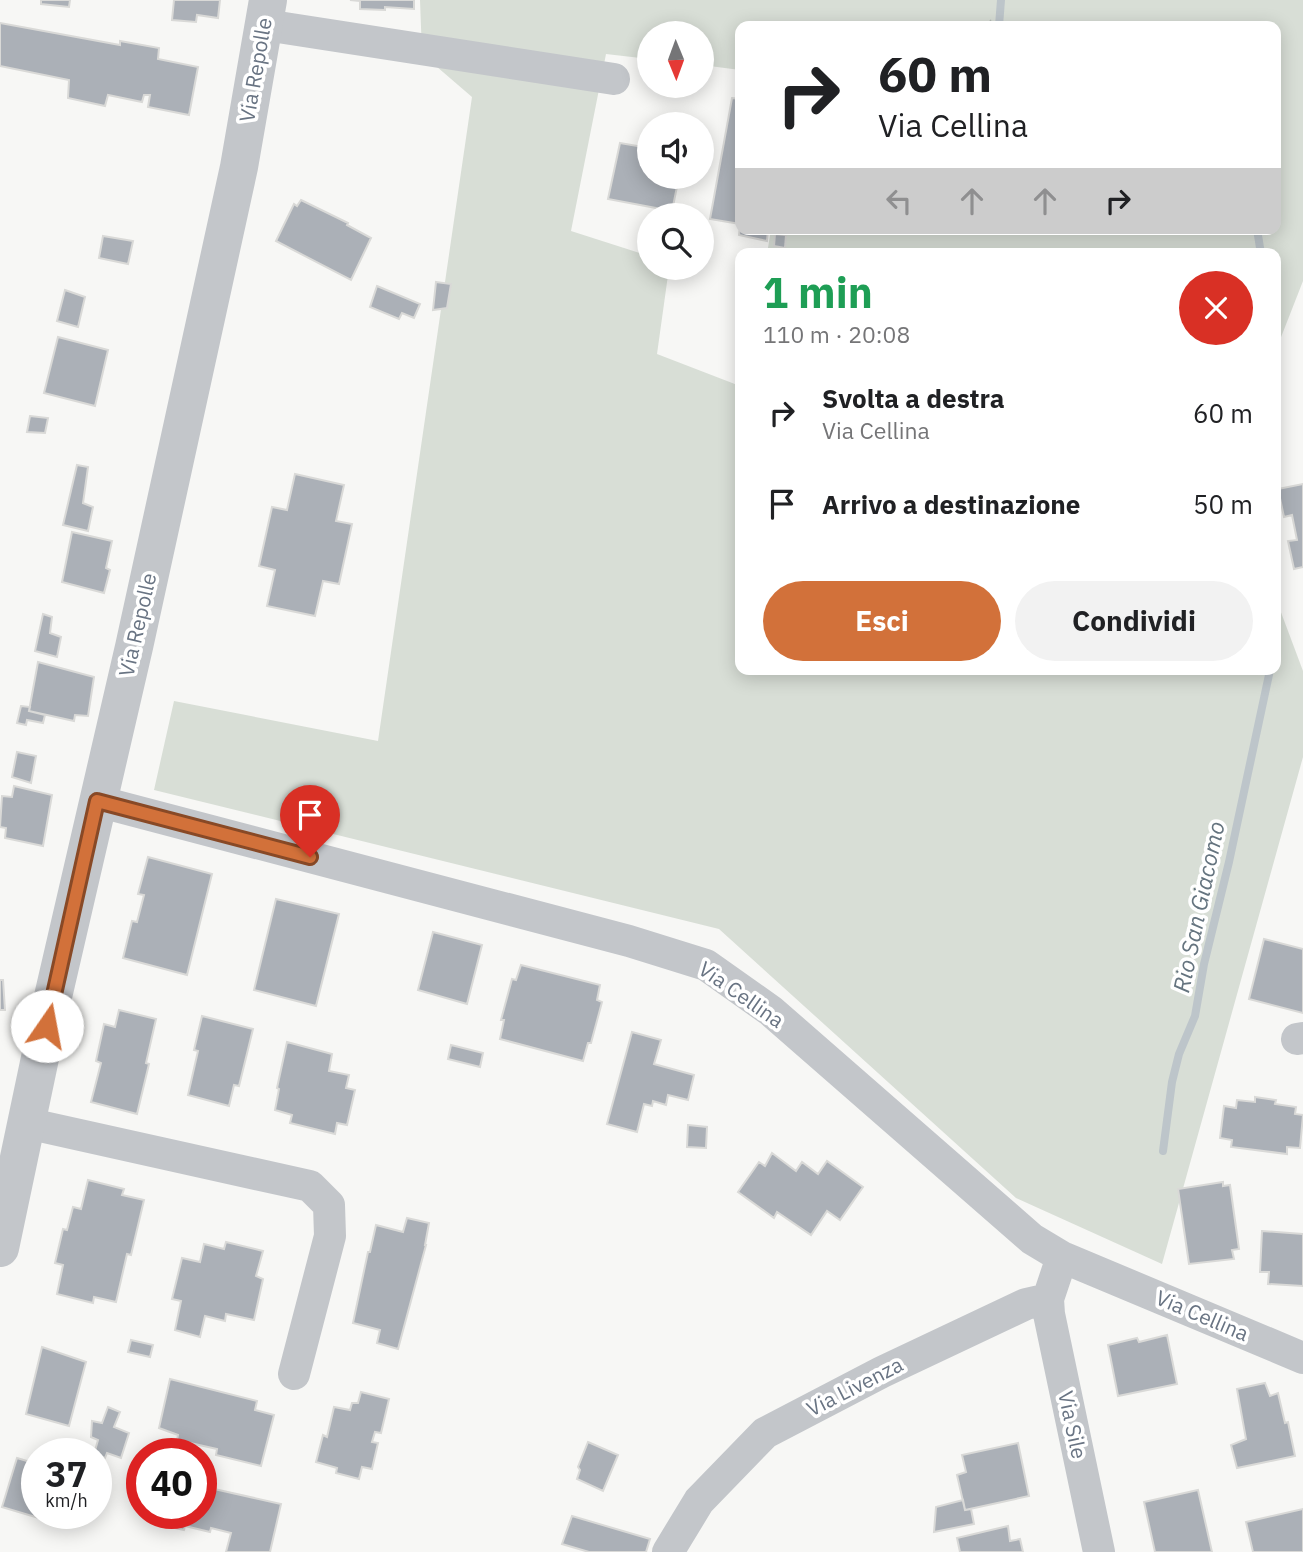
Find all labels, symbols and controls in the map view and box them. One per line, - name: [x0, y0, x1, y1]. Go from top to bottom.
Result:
- street label: Via Repolle: [232, 15, 278, 124]
- north arrow: [637, 21, 714, 98]
- map controls: [637, 21, 714, 280]
- text: 60 m: [878, 42, 992, 105]
- icon: right: [763, 49, 854, 140]
- text: Via Cellina: [878, 104, 1028, 146]
- button: sound: [637, 112, 714, 189]
- icon: left: [880, 182, 918, 220]
- icon: ahead: [953, 182, 991, 220]
- icon: ahead: [1026, 182, 1064, 220]
- icon: right: [1099, 182, 1137, 220]
- button: search: [637, 203, 714, 280]
- text: 1 min: [763, 265, 873, 320]
- button: close: [1179, 271, 1253, 345]
- text: 110 m · 20:08: [763, 319, 910, 349]
- text: Svolta a destra: [822, 381, 1004, 415]
- icon: right: [763, 394, 801, 432]
- text: 60 m: [1193, 396, 1253, 430]
- text: Via Cellina: [822, 415, 930, 445]
- icon: arrive: [763, 485, 801, 523]
- text: Arrivo a destinazione: [822, 487, 1080, 521]
- text: 50 m: [1193, 487, 1253, 521]
- street label: Via Repolle: [112, 570, 163, 679]
- button: Esci: [763, 581, 1001, 661]
- button: Condividi: [1015, 581, 1253, 661]
- pin: [280, 785, 340, 857]
- icon: arrive: [291, 796, 329, 834]
- water label: Rio San Giacomo: [1165, 818, 1231, 995]
- street label: Via Cellina: [693, 954, 790, 1034]
- position arrow: [10, 989, 84, 1063]
- street label: Via Cellina: [1152, 1283, 1253, 1347]
- street label: Via Livenza: [802, 1350, 907, 1422]
- street label: Via Sile: [1052, 1388, 1094, 1461]
- speed limit sign: 40: [126, 1438, 217, 1529]
- text: 37: [45, 1451, 88, 1497]
- text: km/h: [45, 1489, 88, 1512]

